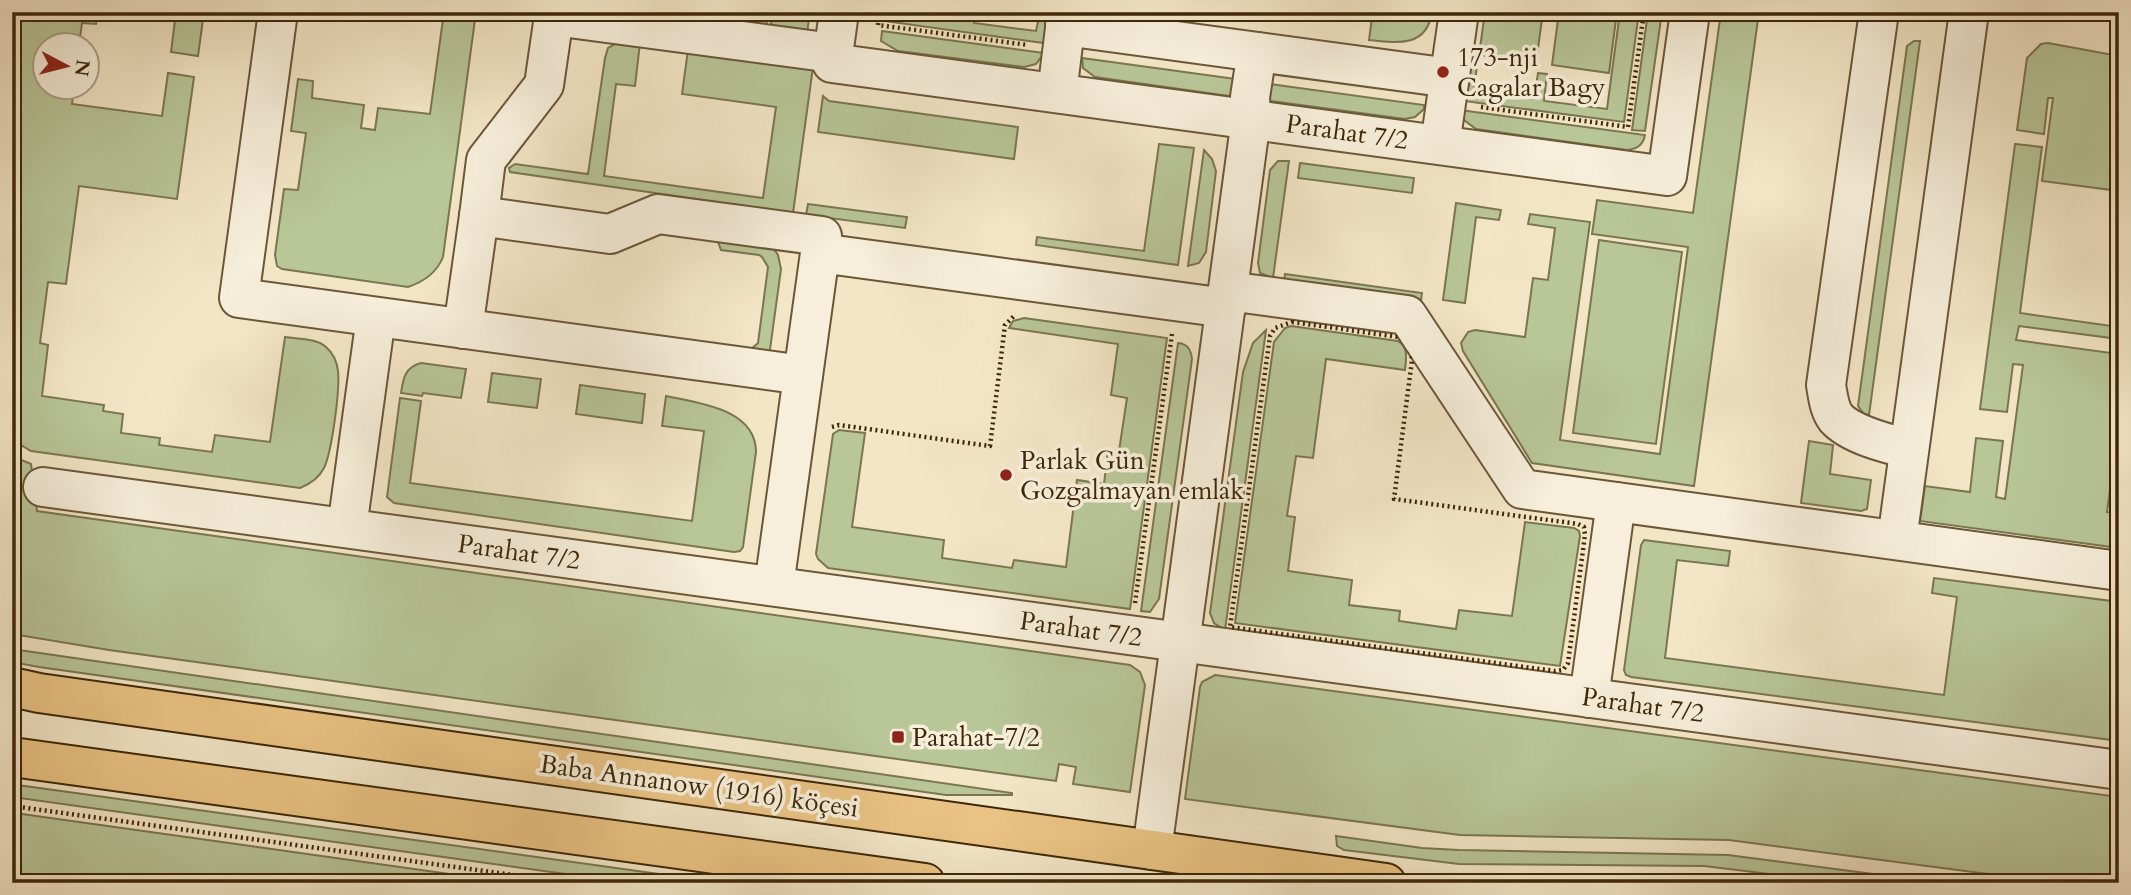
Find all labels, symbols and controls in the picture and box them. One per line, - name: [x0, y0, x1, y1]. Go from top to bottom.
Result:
- north arrow: [32, 32, 102, 102]
- place label: 173-nji Cagalar Bagy: [1457, 40, 1606, 105]
- text: N: [68, 58, 96, 78]
- marker: 173-nji Cagalar Bagy: [1435, 64, 1451, 80]
- street label: Parahat 7/2: [1284, 106, 1410, 158]
- place label: Parlak Gün Gozgalmayan emlak: [1020, 443, 1244, 508]
- marker: Parlak Gün Gozgalmayan emlak: [998, 467, 1014, 483]
- street label: Parahat 7/2: [456, 526, 582, 578]
- street label: Parahat 7/2: [1018, 603, 1144, 655]
- street label: Parahat 7/2: [1580, 679, 1706, 731]
- place label: Parahat-7/2: [912, 720, 1040, 755]
- marker: Parahat-7/2: [890, 729, 906, 745]
- street label: Baba Annanow (1916) köçesi: [537, 746, 861, 826]

